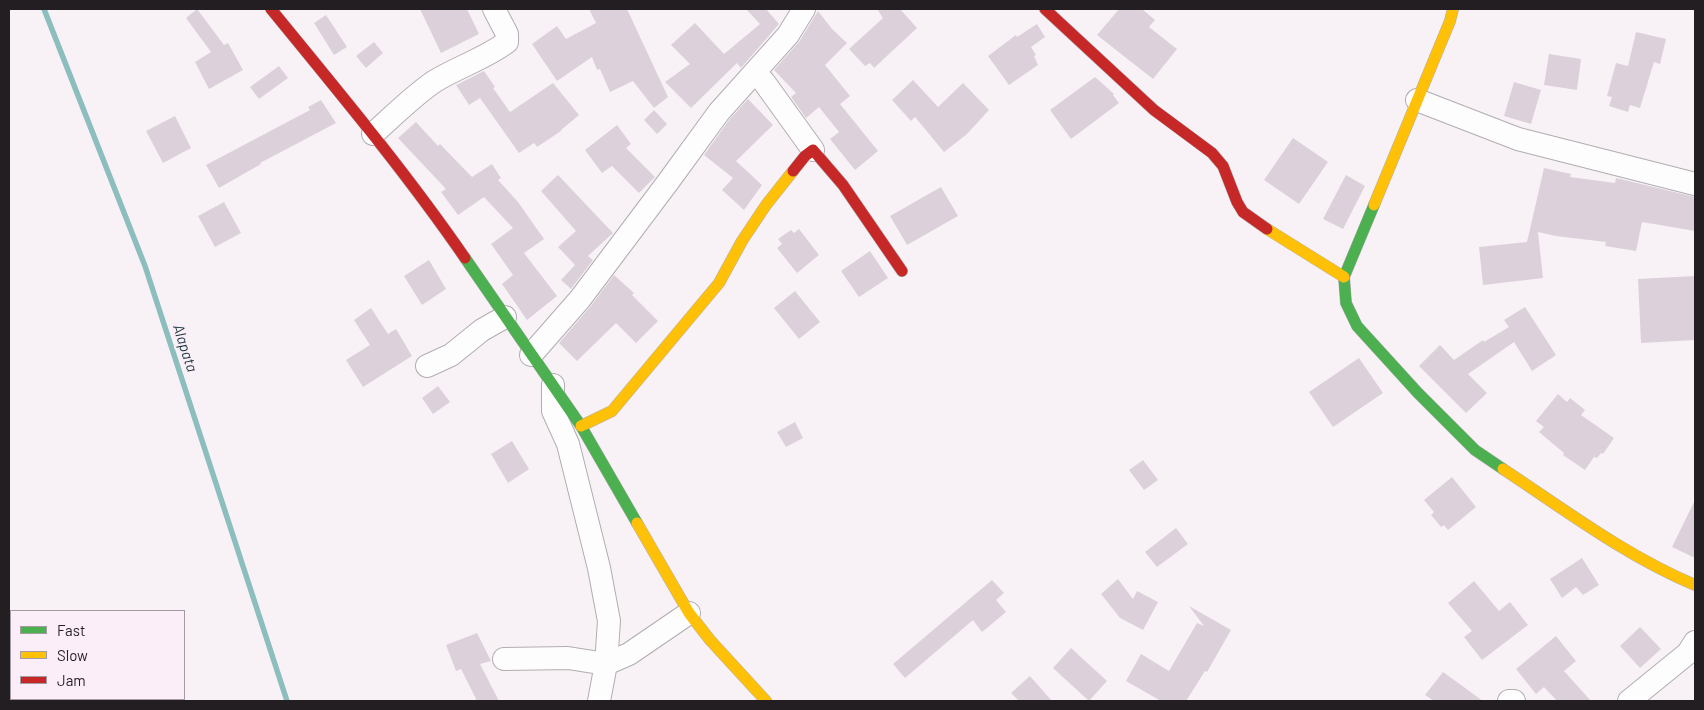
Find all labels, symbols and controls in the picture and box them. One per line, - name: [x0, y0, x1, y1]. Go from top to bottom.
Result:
- water label: Alapata: [169, 322, 201, 374]
- legend: [10, 610, 185, 700]
- text: Fast: [57, 621, 85, 639]
- text: Slow: [57, 646, 88, 664]
- text: Jam: [57, 671, 86, 689]

